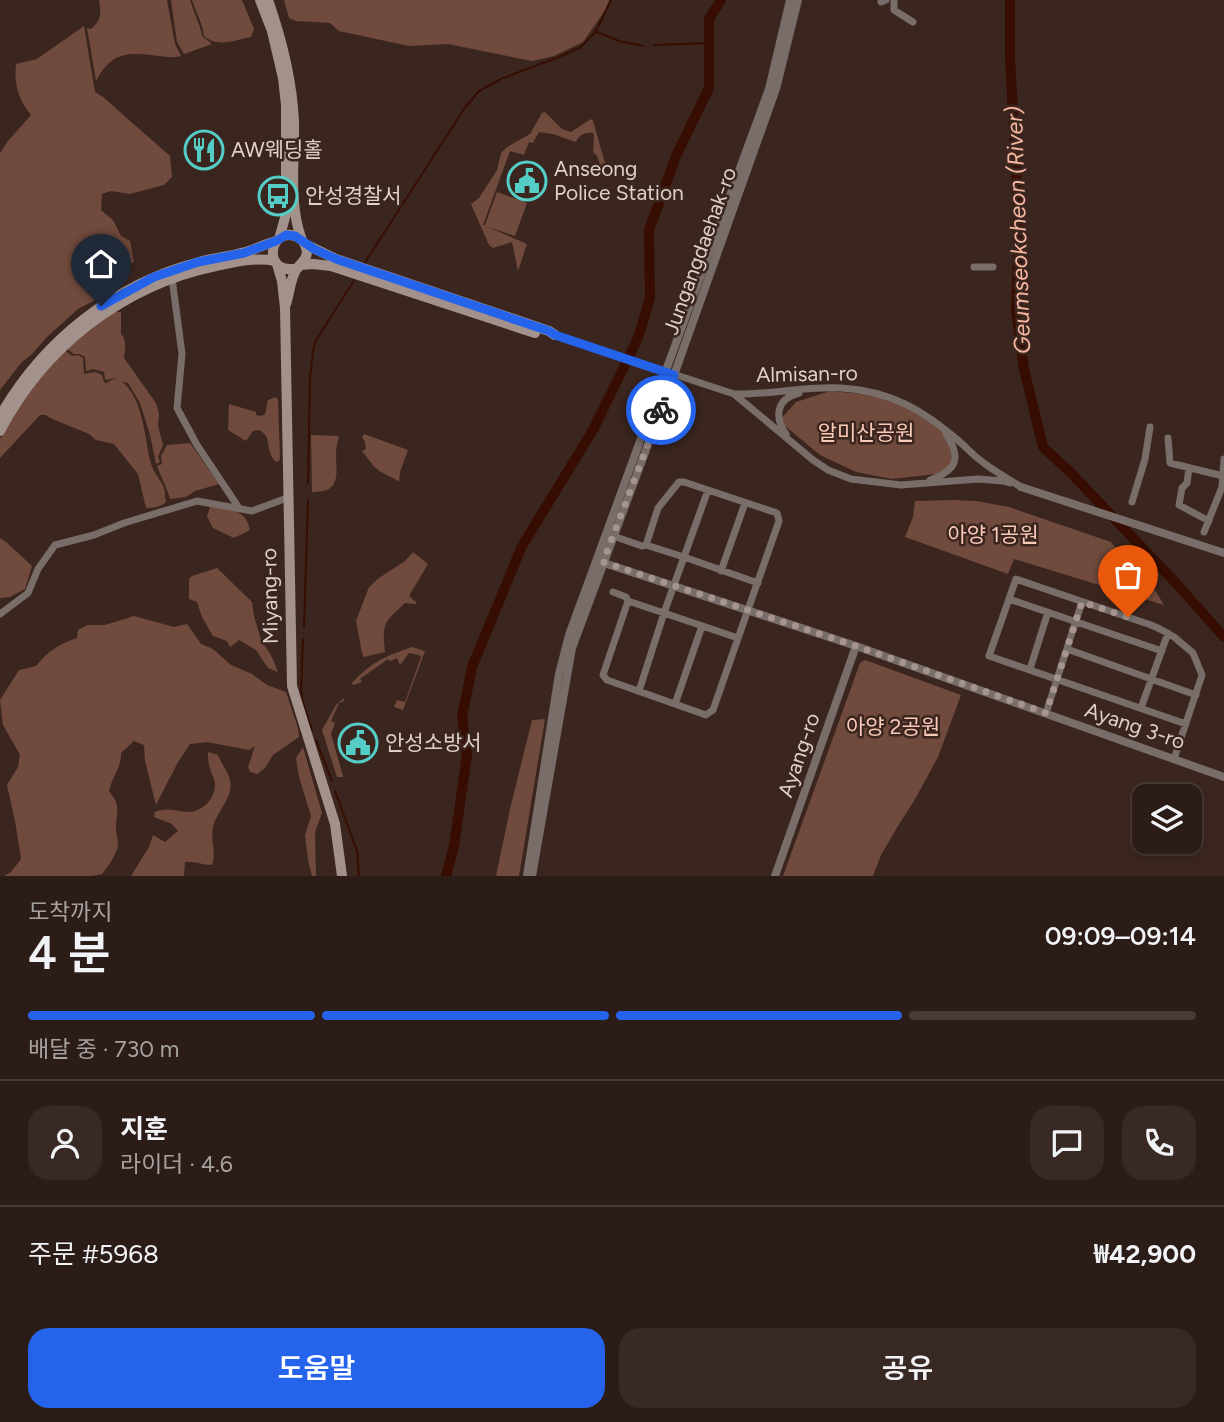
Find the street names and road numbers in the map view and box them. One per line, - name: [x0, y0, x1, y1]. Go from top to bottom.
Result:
- street label: Jungangdaehak-ro: [658, 164, 741, 338]
- street label: Almisan-ro: [756, 360, 858, 387]
- street label: Miyang-ro: [256, 548, 283, 644]
- street label: Ayang 3-ro: [1082, 697, 1188, 754]
- street label: Ayang-ro: [772, 709, 825, 800]

